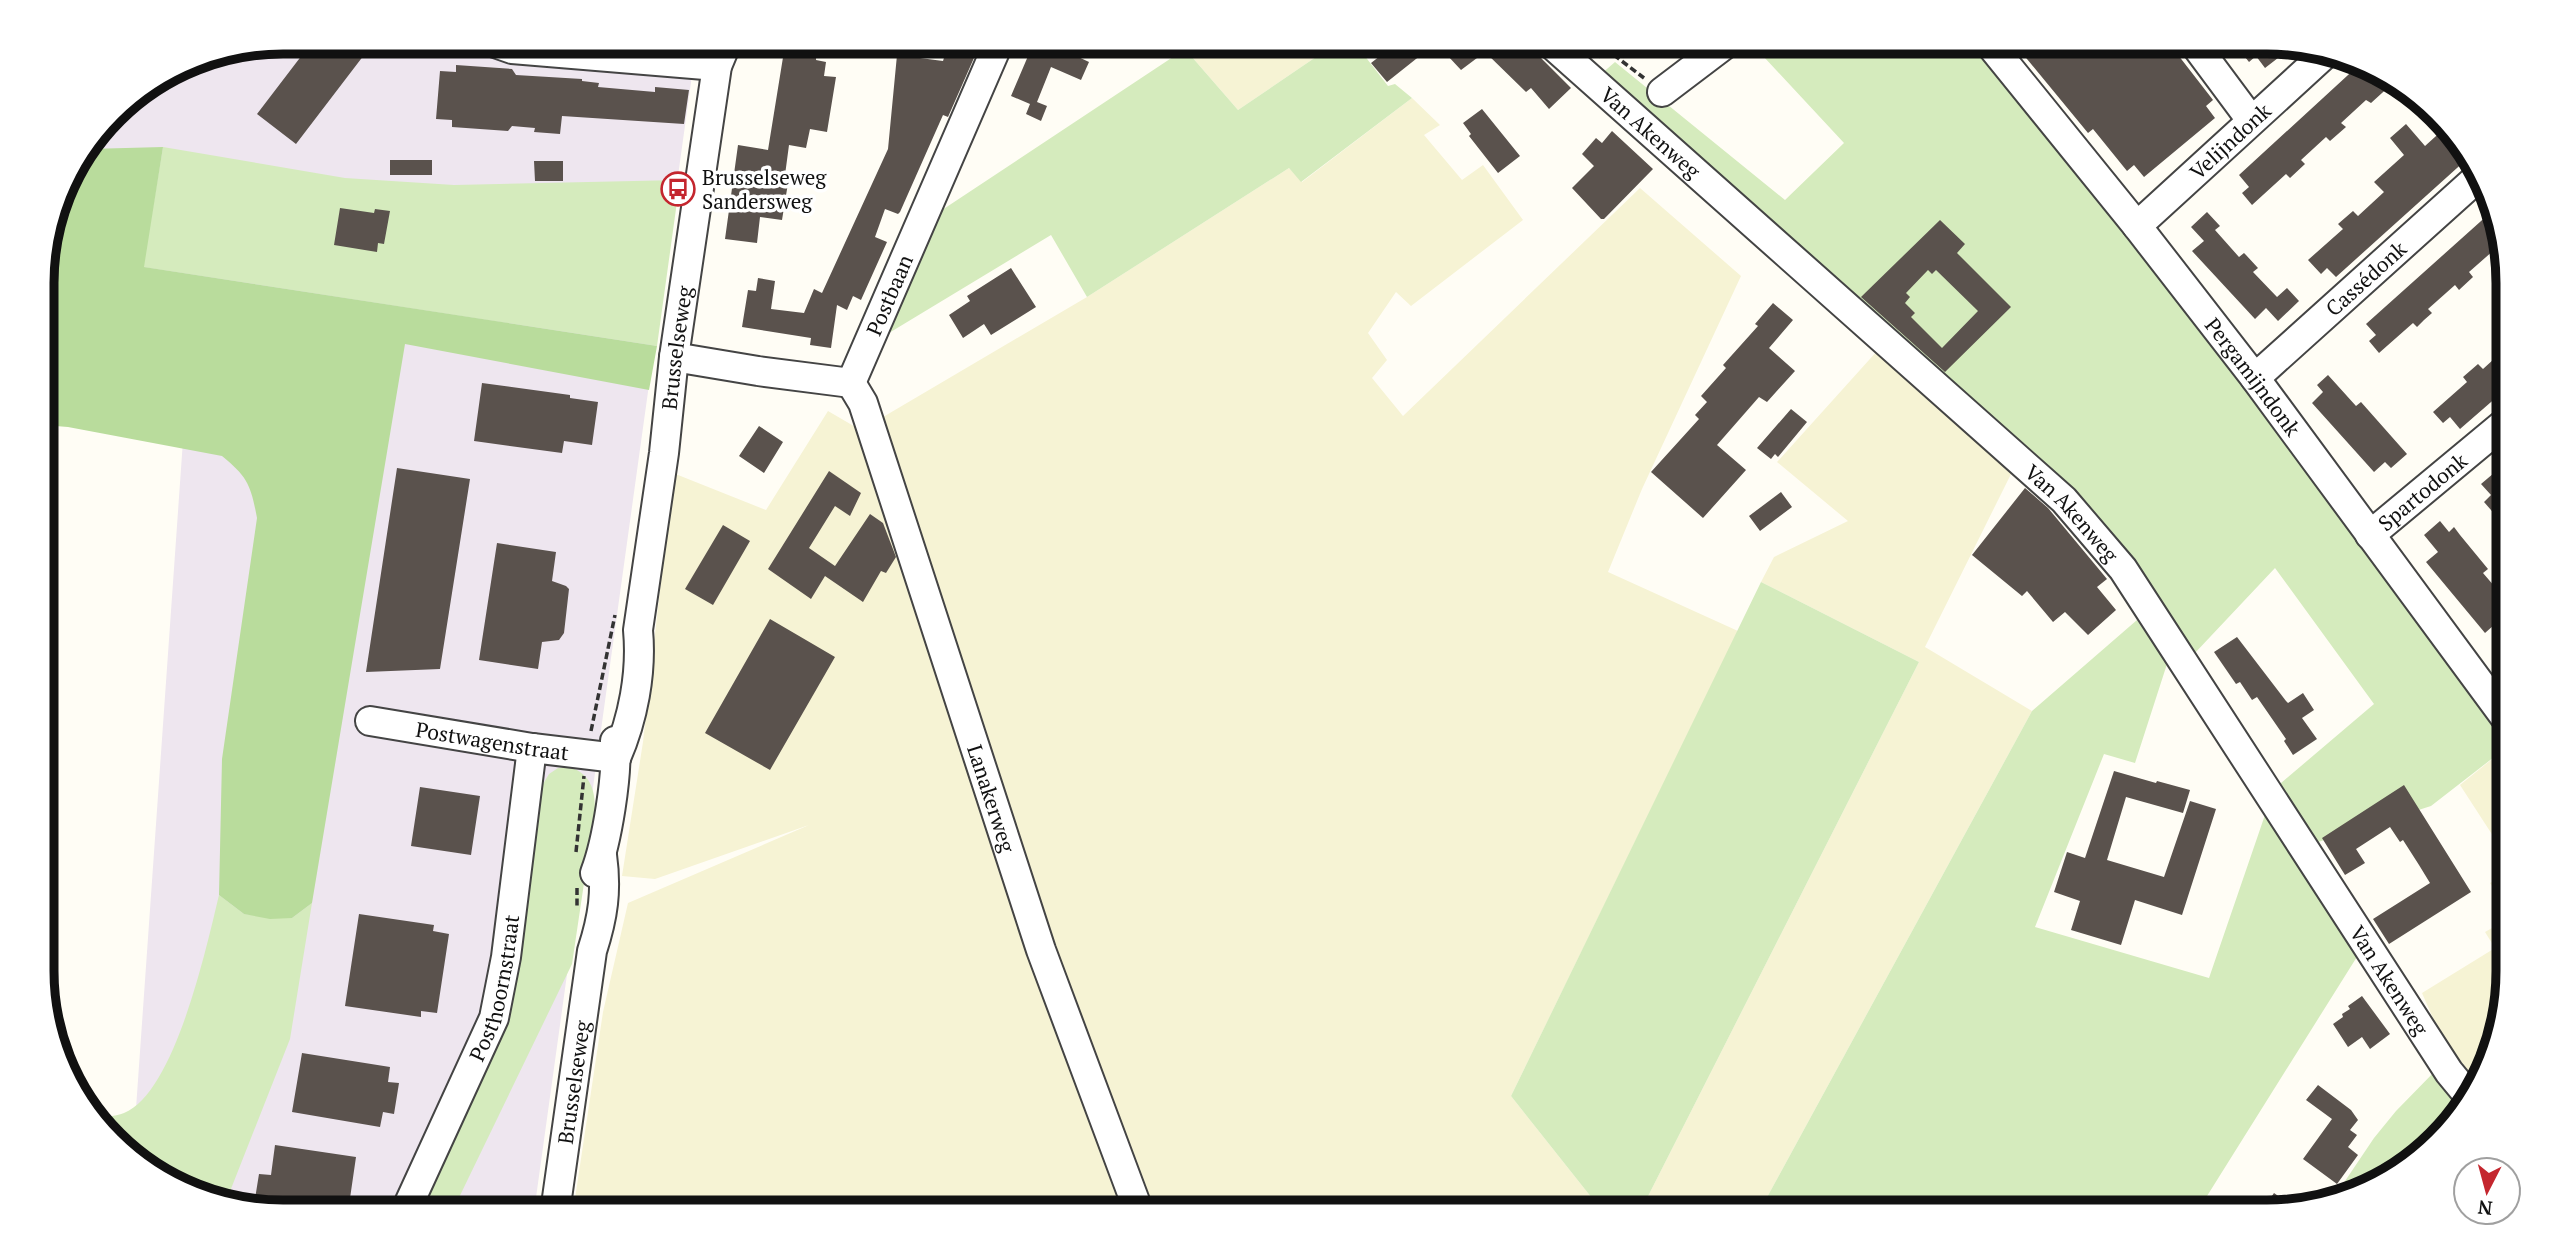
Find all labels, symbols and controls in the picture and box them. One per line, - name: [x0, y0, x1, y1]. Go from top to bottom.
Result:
- street label: Van Akenweg: [1595, 80, 1707, 185]
- street label: Velijndonk: [2183, 97, 2277, 185]
- place label: Brusselseweg Sandersweg: [702, 163, 827, 215]
- bus stop icon: Brusselseweg Sandersweg: [659, 170, 697, 208]
- street label: Cassédonk: [2319, 234, 2412, 322]
- street label: Postbaan: [859, 250, 919, 340]
- street label: Brusselseweg: [655, 283, 698, 411]
- street label: Pergamijndonk: [2199, 312, 2307, 442]
- street label: Spartodonk: [2372, 446, 2473, 537]
- street label: Van Akenweg: [2019, 458, 2126, 569]
- street label: Postwagenstraat: [414, 715, 571, 766]
- street label: Lanakerweg: [961, 741, 1022, 856]
- street label: Posthoornstraat: [462, 913, 525, 1065]
- street label: Van Akenweg: [2344, 920, 2436, 1041]
- street label: Brusselseweg: [551, 1018, 596, 1146]
- north arrow: [2452, 1156, 2522, 1226]
- text: N: [2476, 1195, 2494, 1222]

